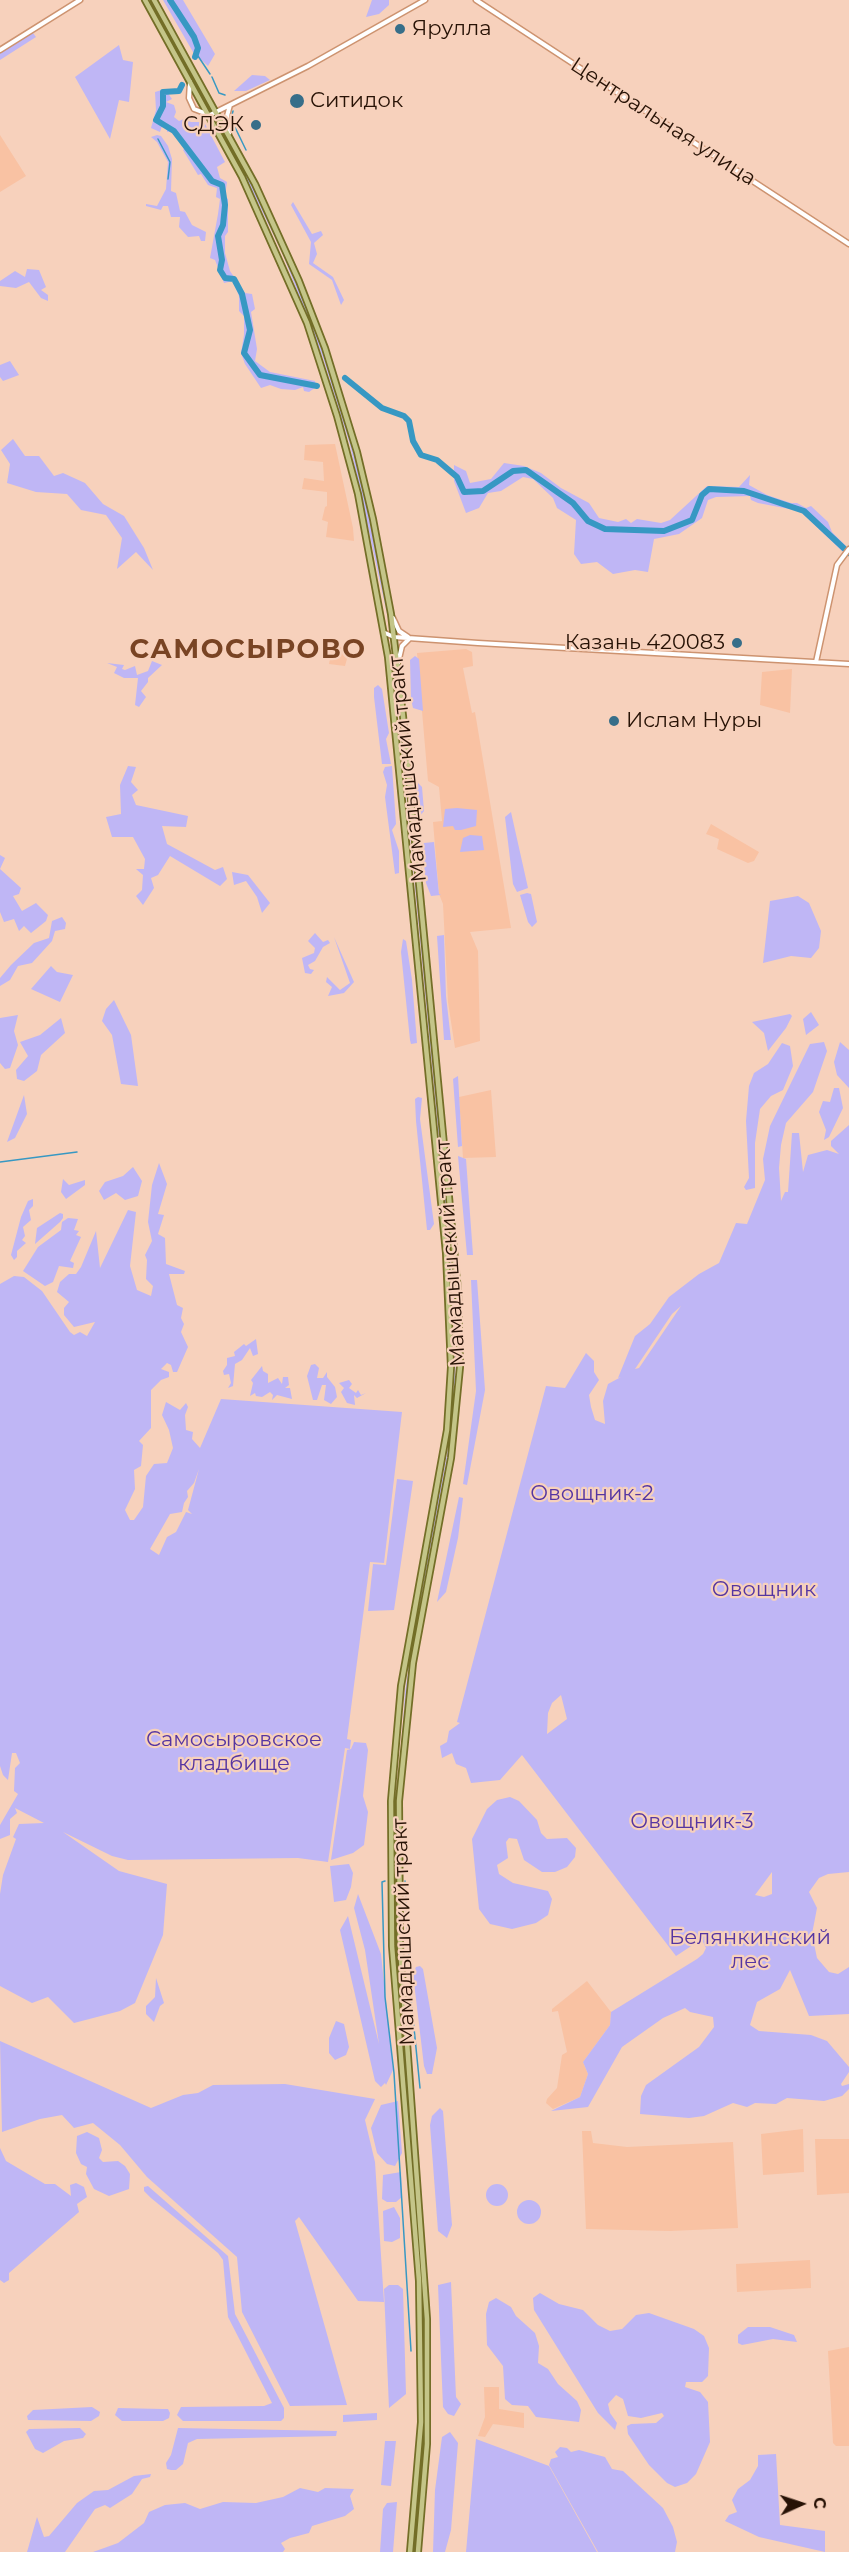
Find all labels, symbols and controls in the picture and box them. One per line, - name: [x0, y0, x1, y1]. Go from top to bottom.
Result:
- place label: Ярулла: [412, 16, 491, 42]
- marker: Ярулла: [393, 22, 407, 36]
- street label: Центральная улица: [566, 53, 760, 191]
- place label: Ситидок: [310, 88, 403, 114]
- marker: Ситидок: [288, 92, 306, 110]
- place label: СДЭК: [183, 112, 244, 138]
- marker: СДЭК: [249, 118, 263, 132]
- place label: Казань 420083: [565, 630, 725, 656]
- district label: САМОСЫРОВО: [129, 634, 367, 666]
- marker: Казань 420083: [730, 636, 744, 650]
- street label: Мамадышский тракт: [384, 654, 432, 884]
- place label: Ислам Нуры: [626, 708, 762, 734]
- marker: Ислам Нуры: [607, 714, 621, 728]
- street label: Мамадышский тракт: [430, 1139, 472, 1367]
- park label: Овощник-2: [530, 1481, 654, 1507]
- park label: Овощник: [712, 1577, 816, 1603]
- park label: Самосыровское кладбище: [146, 1727, 322, 1777]
- park label: Овощник-3: [630, 1809, 754, 1835]
- street label: Мамадышский тракт: [387, 1818, 421, 2046]
- park label: Белянкинский лес: [669, 1925, 831, 1975]
- north arrow: [771, 2474, 831, 2534]
- text: С: [810, 2497, 829, 2509]

